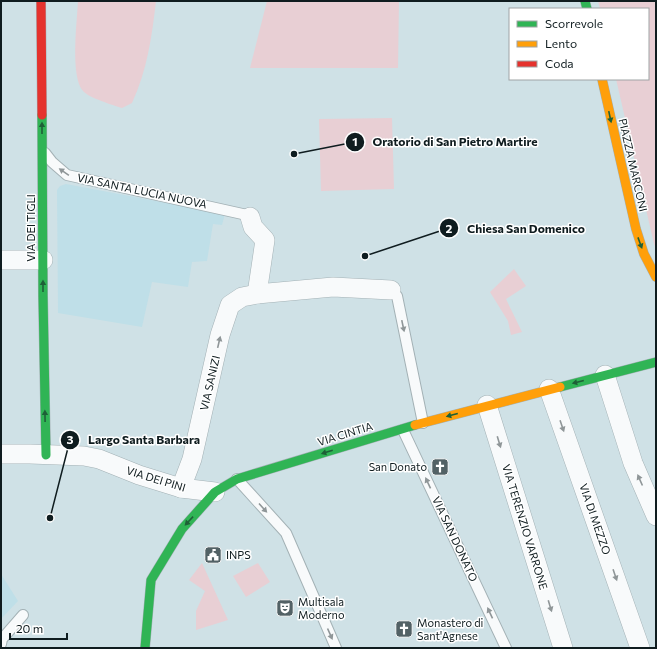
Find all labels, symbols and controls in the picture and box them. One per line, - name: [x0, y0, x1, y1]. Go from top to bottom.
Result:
- legend: [509, 8, 649, 80]
- text: Scorrevole: [545, 16, 603, 30]
- text: Lento: [545, 36, 577, 50]
- text: Coda: [545, 56, 574, 70]
- one-way arrow: [608, 111, 614, 123]
- street label: PIAZZA MARCONI: [616, 117, 651, 213]
- one-way arrow: [39, 121, 45, 134]
- callout: Oratorio di San Pietro Martire: [345, 130, 546, 154]
- text: 1: [352, 134, 358, 148]
- text: Oratorio di San Pietro Martire: [372, 134, 538, 148]
- one-way arrow: [58, 168, 70, 175]
- street label: VIA SANTA LUCIA NUOVA: [76, 170, 209, 211]
- street label: VIA DEI TIGLI: [24, 194, 37, 262]
- callout: Chiesa San Domenico: [439, 216, 593, 240]
- text: 2: [446, 221, 453, 235]
- text: Chiesa San Domenico: [467, 221, 585, 235]
- one-way arrow: [638, 238, 644, 250]
- one-way arrow: [40, 279, 46, 292]
- one-way arrow: [400, 320, 406, 332]
- one-way arrow: [216, 336, 222, 348]
- street label: VIA SANIZI: [197, 354, 222, 412]
- one-way arrow: [571, 380, 584, 386]
- one-way arrow: [42, 409, 48, 422]
- one-way arrow: [446, 412, 458, 418]
- street label: VIA CINTIA: [316, 419, 374, 448]
- one-way arrow: [560, 421, 566, 433]
- callout: Largo Santa Barbara: [60, 428, 208, 452]
- text: 3: [67, 432, 74, 446]
- text: Largo Santa Barbara: [88, 432, 200, 446]
- one-way arrow: [496, 437, 502, 449]
- one-way arrow: [321, 449, 333, 455]
- church icon: San Donato: [430, 457, 450, 477]
- place label: San Donato: [369, 460, 427, 473]
- street label: VIA DEI PINI: [125, 463, 187, 494]
- street label: VIA TERENZIO VARRONE: [500, 463, 551, 591]
- one-way arrow: [637, 475, 643, 486]
- one-way arrow: [425, 477, 431, 488]
- street label: VIA DI MEZZO: [577, 482, 614, 556]
- street label: VIA SAN DONATO: [430, 494, 481, 583]
- one-way arrow: [259, 503, 268, 513]
- one-way arrow: [184, 516, 194, 526]
- public building icon: INPS: [203, 545, 223, 565]
- place label: INPS: [226, 548, 251, 561]
- one-way arrow: [612, 570, 618, 582]
- place label: Multisala Moderno: [298, 595, 345, 621]
- theatre icon: Multisala Moderno: [275, 598, 295, 618]
- one-way arrow: [547, 601, 553, 613]
- one-way arrow: [487, 607, 493, 618]
- scale bar: [10, 615, 67, 641]
- place label: Monastero di Sant'Agnese: [417, 616, 484, 642]
- church icon: Monastero di Sant'Agnese: [394, 619, 414, 639]
- text: 20 m: [16, 621, 43, 635]
- one-way arrow: [327, 629, 333, 640]

